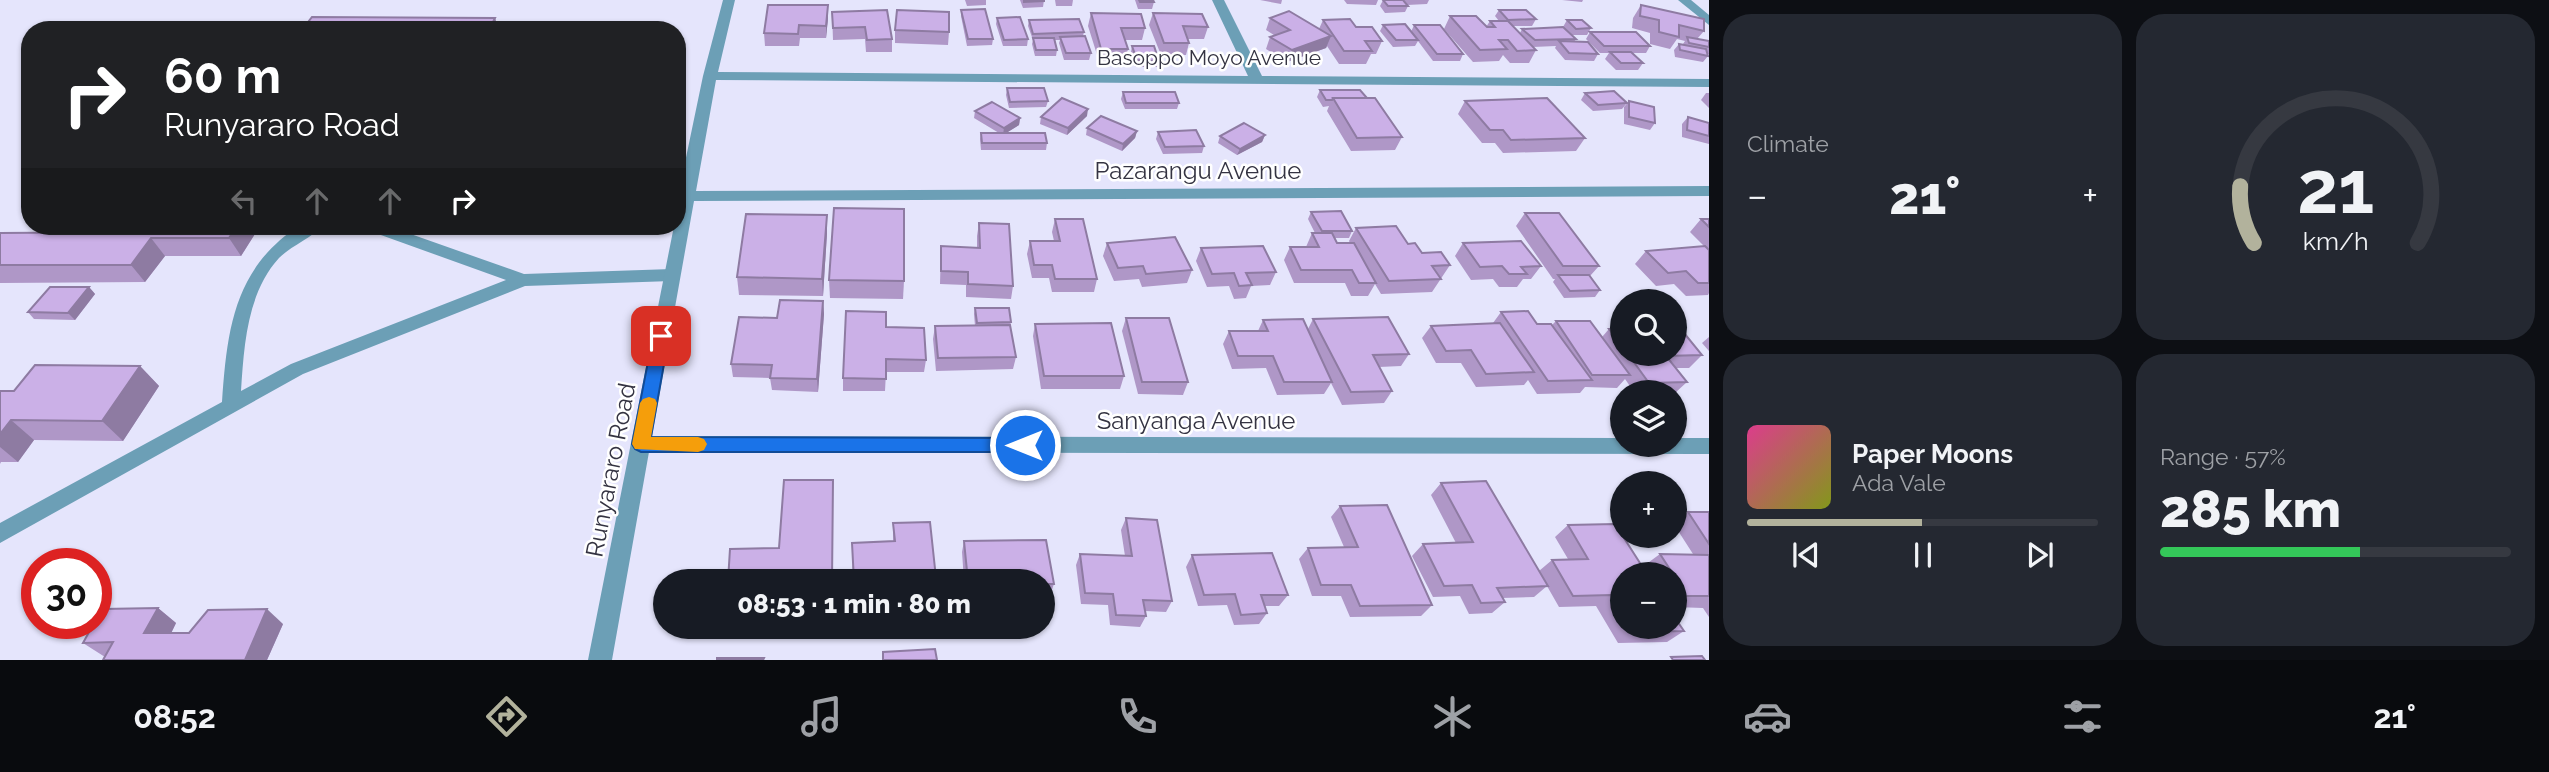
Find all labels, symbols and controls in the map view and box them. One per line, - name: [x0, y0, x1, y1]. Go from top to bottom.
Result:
- street label: Basoppo Moyo Avenue: [1097, 45, 1321, 70]
- text: 60 m: [164, 47, 281, 104]
- icon: right: [49, 49, 140, 140]
- text: Runyararo Road: [164, 106, 400, 143]
- text: Climate: [1747, 130, 1829, 157]
- text: 21: [2297, 145, 2374, 230]
- street label: Pazarangu Avenue: [1095, 156, 1301, 185]
- text: 21°: [1889, 165, 1960, 226]
- text: −: [1747, 173, 1767, 218]
- text: +: [2082, 173, 2098, 218]
- icon: left: [225, 182, 263, 220]
- icon: ahead: [298, 182, 336, 220]
- icon: ahead: [371, 182, 409, 220]
- icon: right: [444, 182, 482, 220]
- text: km/h: [2303, 226, 2368, 256]
- map controls: [1610, 289, 1687, 639]
- button: search: [1610, 289, 1687, 366]
- pin: [631, 306, 691, 366]
- icon: arrive: [642, 317, 680, 355]
- street label: Runyararo Road: [579, 380, 642, 559]
- button: layers: [1610, 380, 1687, 457]
- street label: Sanyanga Avenue: [1097, 406, 1295, 435]
- position arrow: [988, 408, 1062, 482]
- text: Paper Moons: [1852, 439, 2013, 469]
- text: Range · 57%: [2160, 443, 2286, 470]
- text: Ada Vale: [1852, 469, 1946, 496]
- button: +: [1610, 471, 1687, 548]
- text: 285 km: [2160, 478, 2341, 539]
- icon: previous: [1787, 536, 1825, 574]
- icon: pause: [1904, 536, 1942, 574]
- icon: next: [2021, 536, 2059, 574]
- speed limit sign: 30: [21, 548, 112, 639]
- button: −: [1610, 562, 1687, 639]
- text: 08:53 · 1 min · 80 m: [737, 589, 971, 619]
- icon: directions: [482, 692, 531, 741]
- icon: music: [797, 692, 846, 741]
- icon: phone: [1113, 692, 1162, 741]
- icon: climate: [1428, 692, 1477, 741]
- icon: car: [1743, 692, 1792, 741]
- icon: filters: [2058, 692, 2107, 741]
- text: 08:52: [133, 698, 216, 735]
- text: 21°: [2374, 698, 2416, 735]

